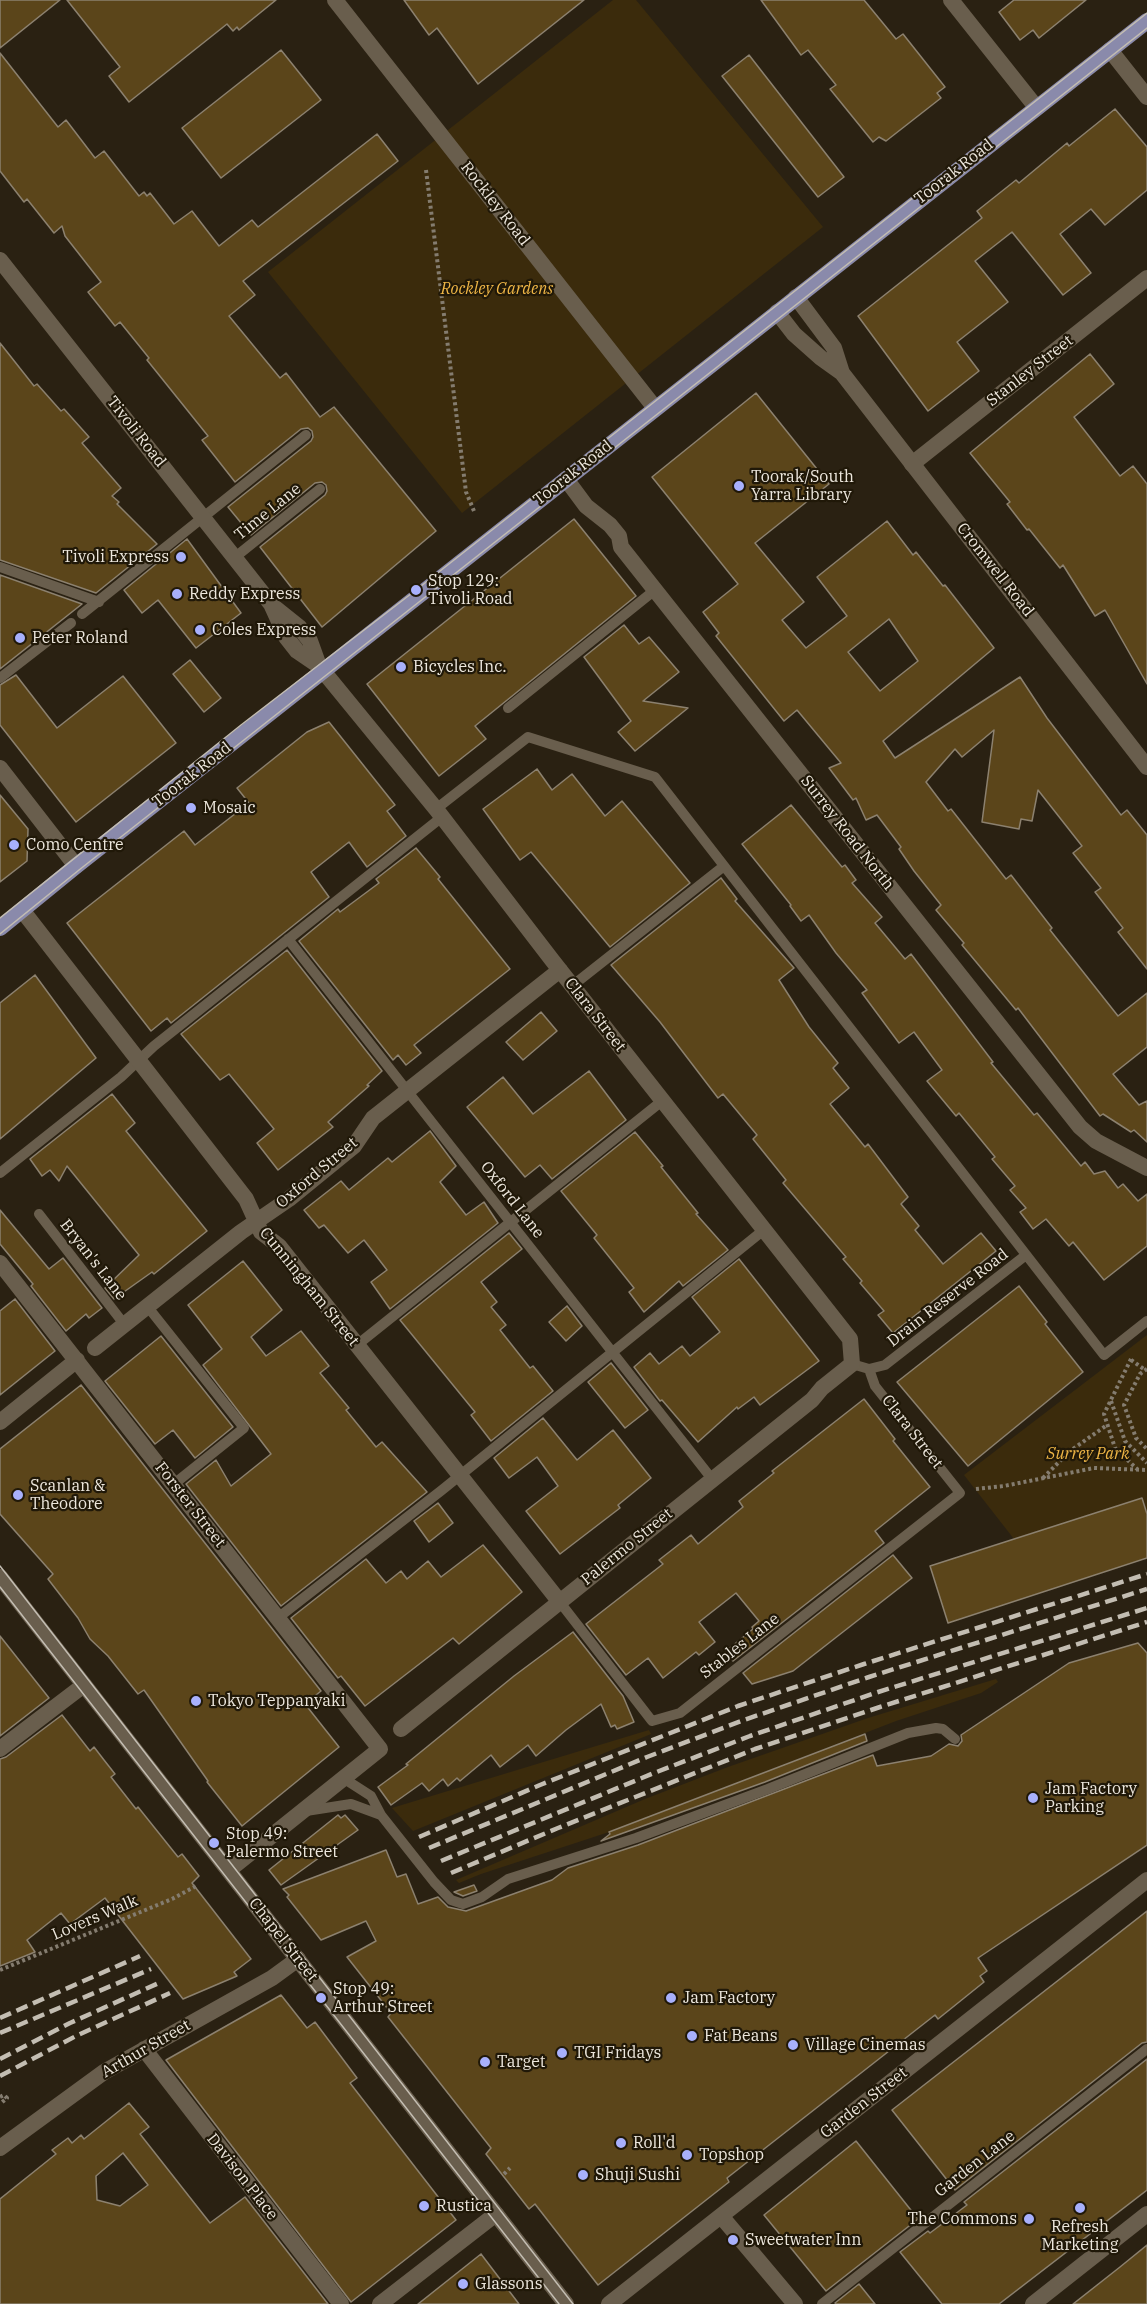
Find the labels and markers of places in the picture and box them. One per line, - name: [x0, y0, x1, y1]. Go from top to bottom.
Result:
- place label: Toorak/South Yarra Library: [751, 467, 854, 505]
- marker: Toorak/South Yarra Library: [732, 479, 746, 493]
- place label: Tivoli Express: [62, 547, 169, 567]
- marker: Tivoli Express: [174, 550, 188, 564]
- place label: Stop 129: Tivoli Road: [428, 571, 513, 609]
- marker: Stop 129: Tivoli Road: [409, 583, 423, 597]
- place label: Reddy Express: [189, 584, 300, 604]
- marker: Reddy Express: [170, 587, 184, 601]
- place label: Coles Express: [212, 620, 316, 640]
- marker: Coles Express: [193, 623, 207, 637]
- place label: Peter Roland: [32, 628, 128, 648]
- marker: Peter Roland: [13, 631, 27, 645]
- place label: Bicycles Inc.: [413, 657, 507, 677]
- marker: Bicycles Inc.: [394, 660, 408, 674]
- place label: Mosaic: [203, 798, 256, 818]
- marker: Mosaic: [184, 801, 198, 815]
- place label: Como Centre: [26, 835, 124, 855]
- marker: Como Centre: [7, 838, 21, 852]
- place label: Scanlan & Theodore: [30, 1476, 105, 1514]
- marker: Scanlan & Theodore: [11, 1488, 25, 1502]
- place label: Tokyo Teppanyaki: [208, 1691, 345, 1711]
- marker: Tokyo Teppanyaki: [189, 1694, 203, 1708]
- place label: Jam Factory Parking: [1045, 1779, 1137, 1817]
- marker: Jam Factory Parking: [1026, 1791, 1040, 1805]
- place label: Stop 49: Palermo Street: [226, 1824, 338, 1862]
- marker: Stop 49: Palermo Street: [207, 1836, 221, 1850]
- place label: Stop 49: Arthur Street: [333, 1979, 433, 2017]
- place label: Jam Factory: [683, 1988, 775, 2008]
- marker: Stop 49: Arthur Street: [314, 1991, 328, 2005]
- marker: Jam Factory: [664, 1991, 678, 2005]
- place label: Fat Beans: [704, 2026, 778, 2046]
- marker: Fat Beans: [685, 2029, 699, 2043]
- place label: Village Cinemas: [805, 2035, 926, 2055]
- marker: Village Cinemas: [786, 2038, 800, 2052]
- place label: TGI Fridays: [574, 2043, 661, 2063]
- marker: TGI Fridays: [555, 2046, 569, 2060]
- place label: Target: [497, 2052, 545, 2072]
- marker: Target: [478, 2055, 492, 2069]
- place label: Roll'd: [633, 2133, 675, 2153]
- marker: Roll'd: [614, 2136, 628, 2150]
- place label: Topshop: [699, 2145, 764, 2165]
- marker: Topshop: [680, 2148, 694, 2162]
- place label: Shuji Sushi: [595, 2165, 680, 2185]
- marker: Shuji Sushi: [576, 2168, 590, 2182]
- place label: Rustica: [436, 2196, 492, 2216]
- marker: Rustica: [417, 2199, 431, 2213]
- marker: Refresh Marketing: [1073, 2201, 1087, 2215]
- place label: The Commons: [907, 2209, 1017, 2229]
- marker: The Commons: [1022, 2212, 1036, 2226]
- place label: Refresh Marketing: [1041, 2217, 1119, 2255]
- place label: Sweetwater Inn: [745, 2230, 861, 2250]
- marker: Sweetwater Inn: [726, 2233, 740, 2247]
- place label: Glassons: [475, 2274, 543, 2294]
- marker: Glassons: [456, 2277, 470, 2291]

